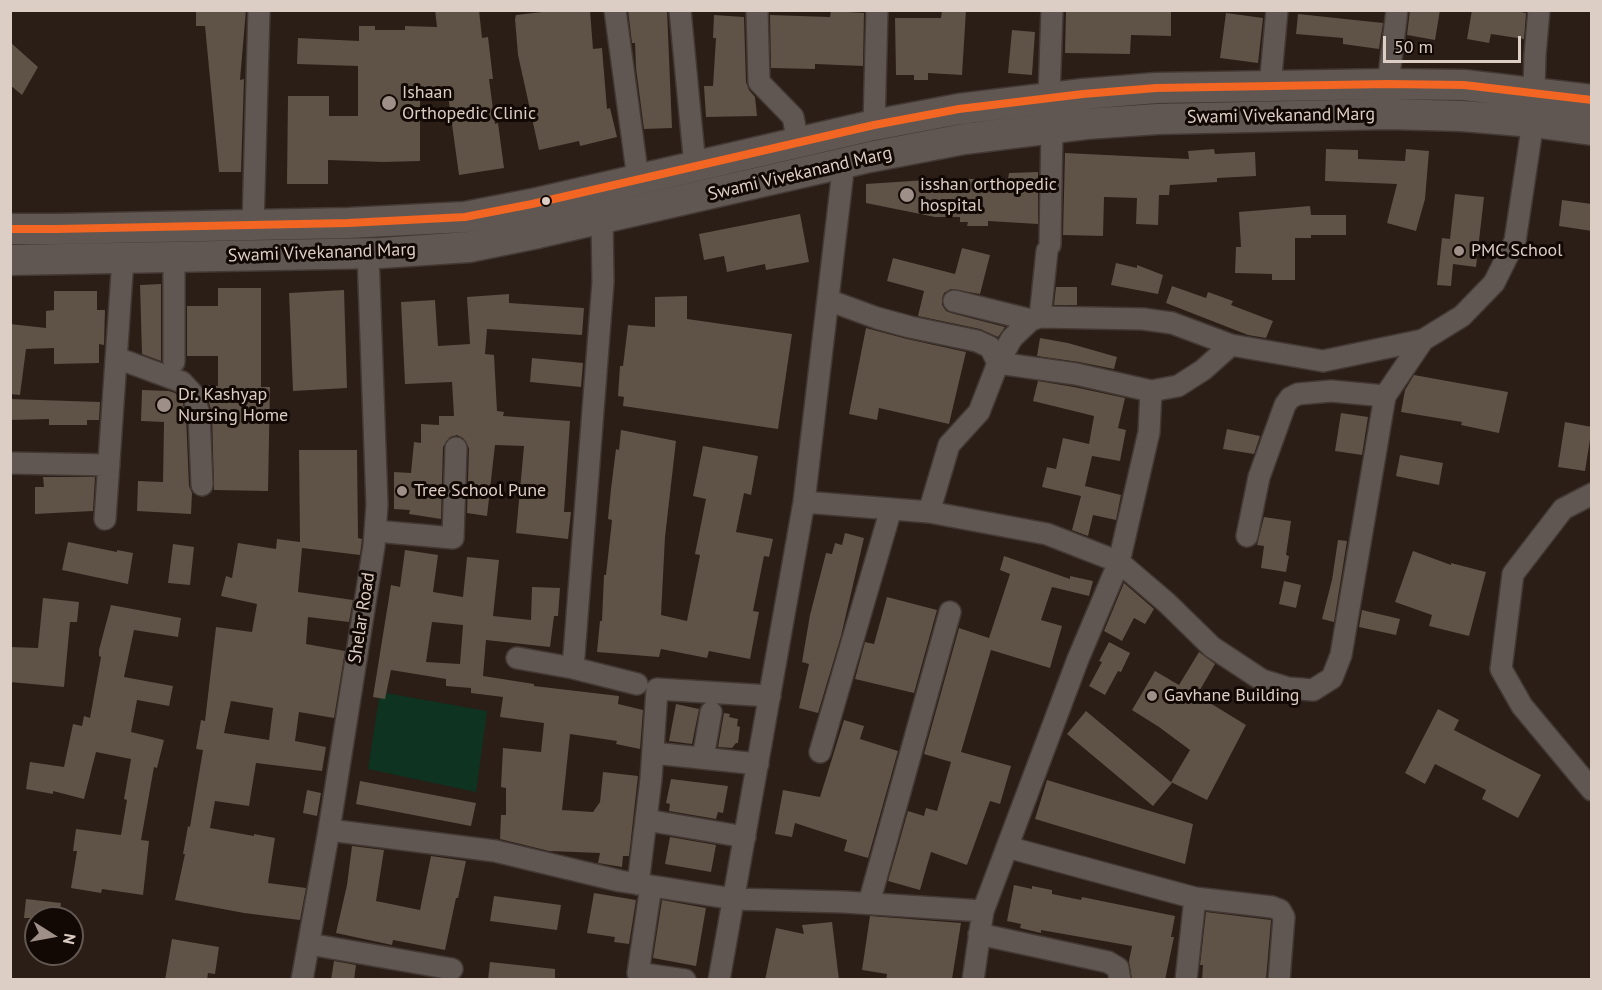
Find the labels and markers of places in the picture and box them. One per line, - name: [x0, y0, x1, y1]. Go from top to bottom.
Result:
- place label: Ishaan Orthopedic Clinic: [402, 82, 536, 124]
- marker: Ishaan Orthopedic Clinic: [380, 94, 398, 112]
- place label: isshan orthopedic hospital: [920, 174, 1057, 216]
- marker: isshan orthopedic hospital: [898, 186, 916, 204]
- unlabelled marker: [540, 195, 552, 207]
- place label: PMC School: [1471, 240, 1562, 262]
- marker: PMC School: [1452, 244, 1466, 258]
- place label: Dr. Kashyap Nursing Home: [178, 384, 288, 426]
- marker: Dr. Kashyap Nursing Home: [155, 396, 173, 414]
- place label: Tree School Pune: [414, 480, 546, 502]
- marker: Tree School Pune: [395, 484, 409, 498]
- place label: Gavhane Building: [1164, 685, 1300, 707]
- marker: Gavhane Building: [1145, 689, 1159, 703]

